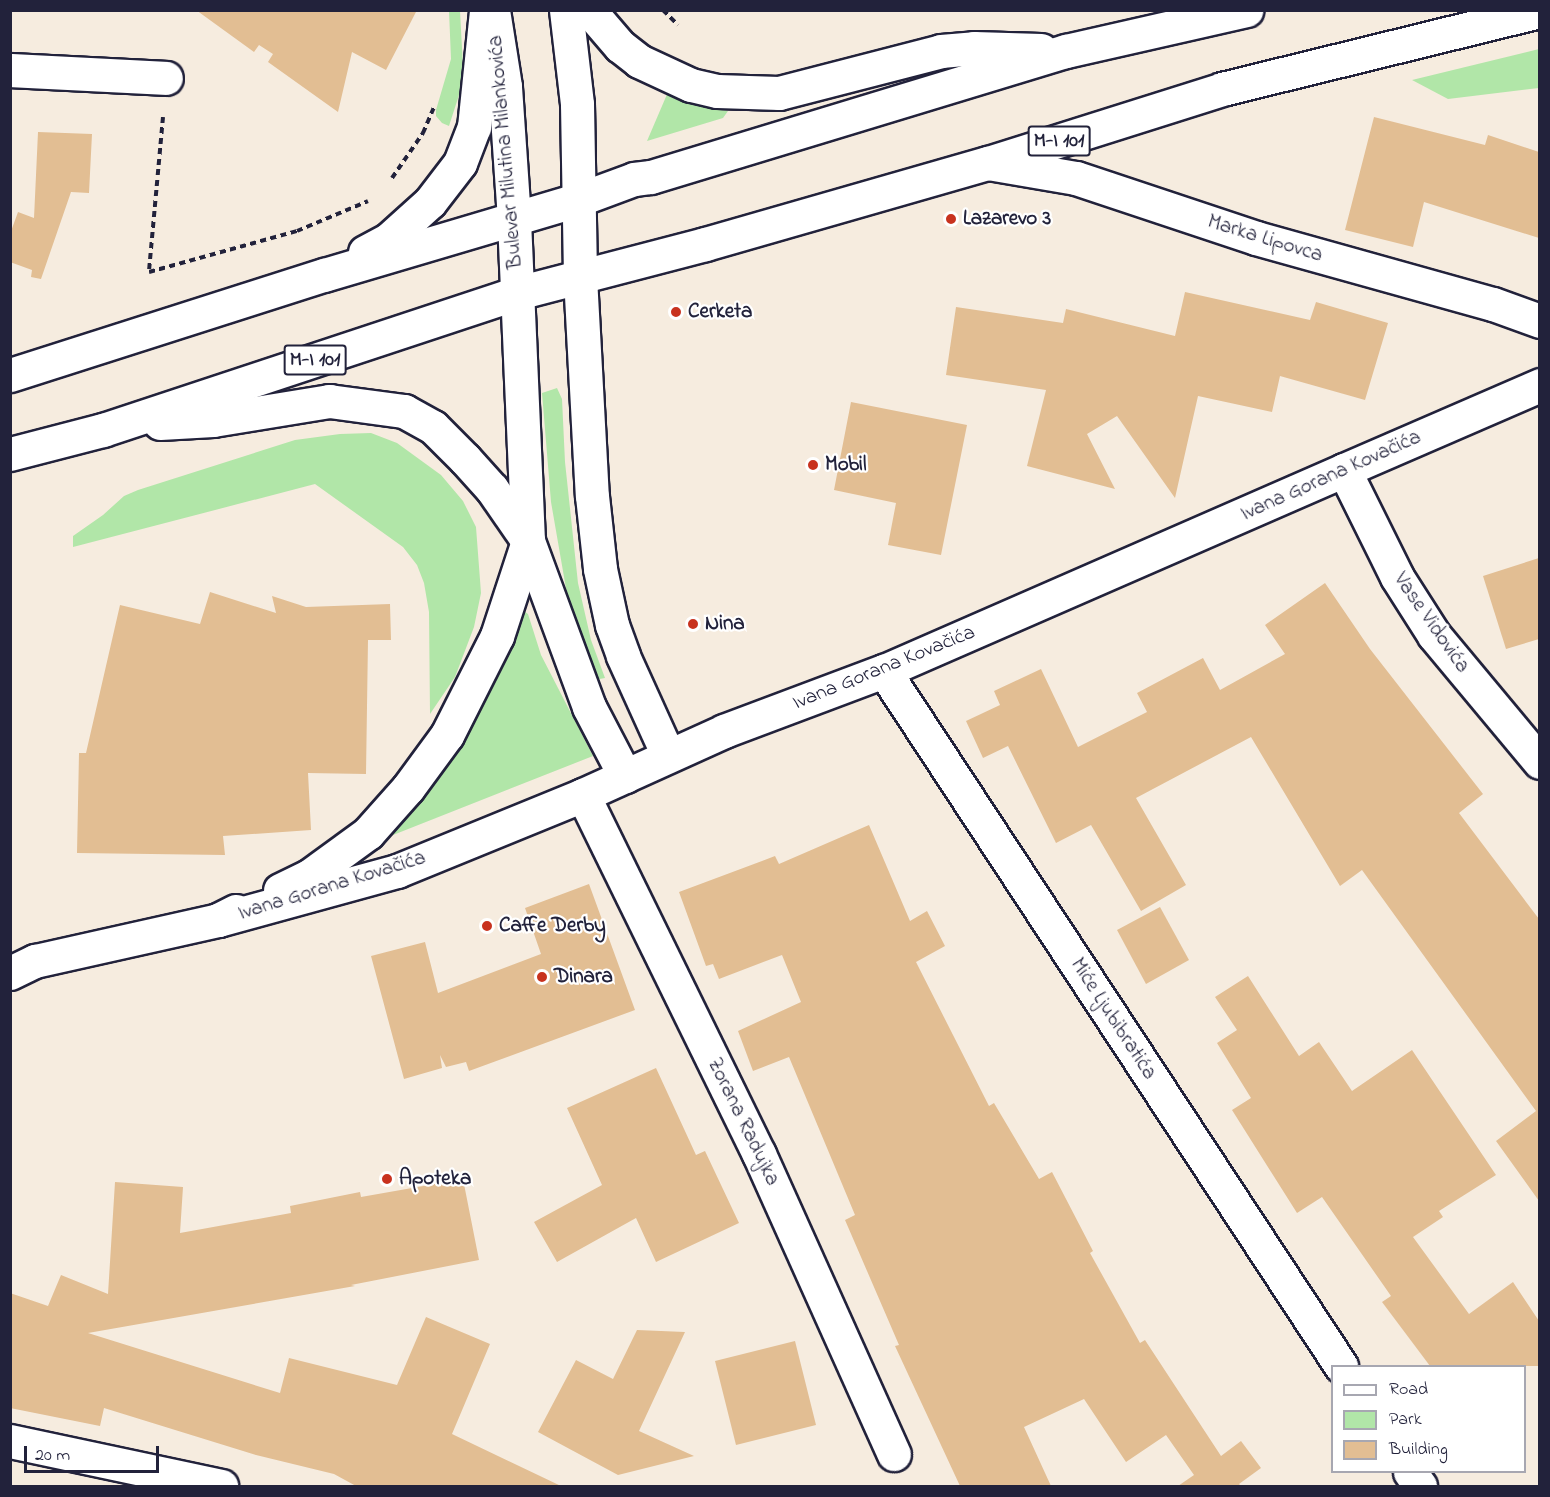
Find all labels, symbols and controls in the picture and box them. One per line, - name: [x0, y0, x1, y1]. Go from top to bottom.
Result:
- street label: Bulevar Milutina Milankovića: [483, 34, 529, 270]
- road number: M-I 101: [1028, 124, 1090, 158]
- place label: Lazarevo 3: [963, 206, 1051, 232]
- street label: Marka Lipovca: [1204, 210, 1326, 268]
- marker: Lazarevo 3: [944, 212, 958, 226]
- place label: Cerketa: [688, 299, 752, 325]
- marker: Cerketa: [669, 305, 683, 319]
- road number: M-I 101: [284, 343, 346, 377]
- street label: Ivana Gorana Kovačića: [1237, 425, 1425, 527]
- place label: Mobil: [825, 452, 866, 478]
- marker: Mobil: [806, 458, 820, 472]
- street label: Vase Vidovića: [1387, 568, 1475, 678]
- place label: Nina: [705, 611, 745, 637]
- marker: Nina: [686, 617, 700, 631]
- street label: Ivana Gorana Kovačića: [789, 620, 979, 716]
- street label: Ivana Gorana Kovačića: [235, 846, 429, 926]
- place label: Caffe Derby: [499, 913, 606, 939]
- marker: Caffe Derby: [480, 919, 494, 933]
- street label: Miće Ljubibratića: [1064, 954, 1162, 1084]
- place label: Dinara: [554, 964, 613, 990]
- marker: Dinara: [535, 970, 549, 984]
- street label: Zorana Radujka: [701, 1054, 785, 1190]
- place label: Apoteka: [399, 1166, 471, 1192]
- marker: Apoteka: [380, 1172, 394, 1186]
- legend: [1331, 1365, 1526, 1473]
- text: Road: [1389, 1377, 1428, 1403]
- text: Park: [1389, 1407, 1422, 1433]
- scale bar: [27, 1434, 162, 1472]
- text: Building: [1389, 1437, 1448, 1463]
- text: 20 m: [35, 1443, 70, 1469]

